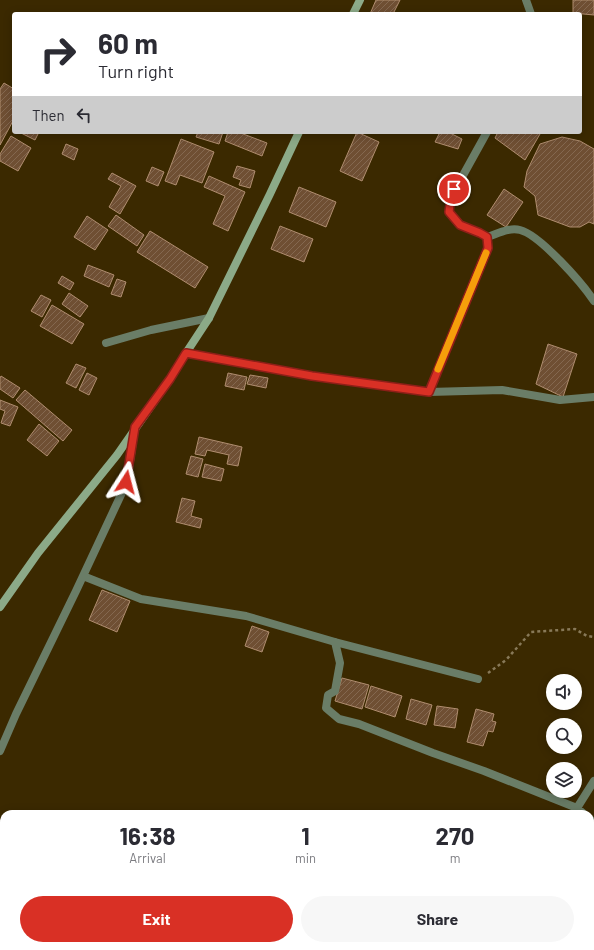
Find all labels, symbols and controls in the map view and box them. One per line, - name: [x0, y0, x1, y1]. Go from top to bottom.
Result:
- text: 60 m: [98, 26, 158, 60]
- icon: right: [32, 28, 84, 80]
- text: Turn right: [98, 60, 174, 82]
- icon: left: [73, 104, 95, 126]
- text: Then: [32, 106, 65, 124]
- pin: [437, 172, 471, 206]
- icon: arrive: [443, 178, 465, 200]
- position arrow: [105, 461, 147, 503]
- map controls: [546, 674, 582, 798]
- button: sound: [546, 674, 582, 710]
- button: search: [546, 718, 582, 754]
- button: layers: [546, 762, 582, 798]
- text: 16:38: [119, 821, 176, 850]
- text: 1: [301, 821, 310, 850]
- text: 270: [436, 821, 475, 850]
- text: Arrival: [129, 850, 166, 866]
- text: min: [295, 850, 316, 866]
- text: m: [450, 850, 460, 866]
- button: Exit: [20, 896, 293, 942]
- button: Share: [301, 896, 574, 942]

